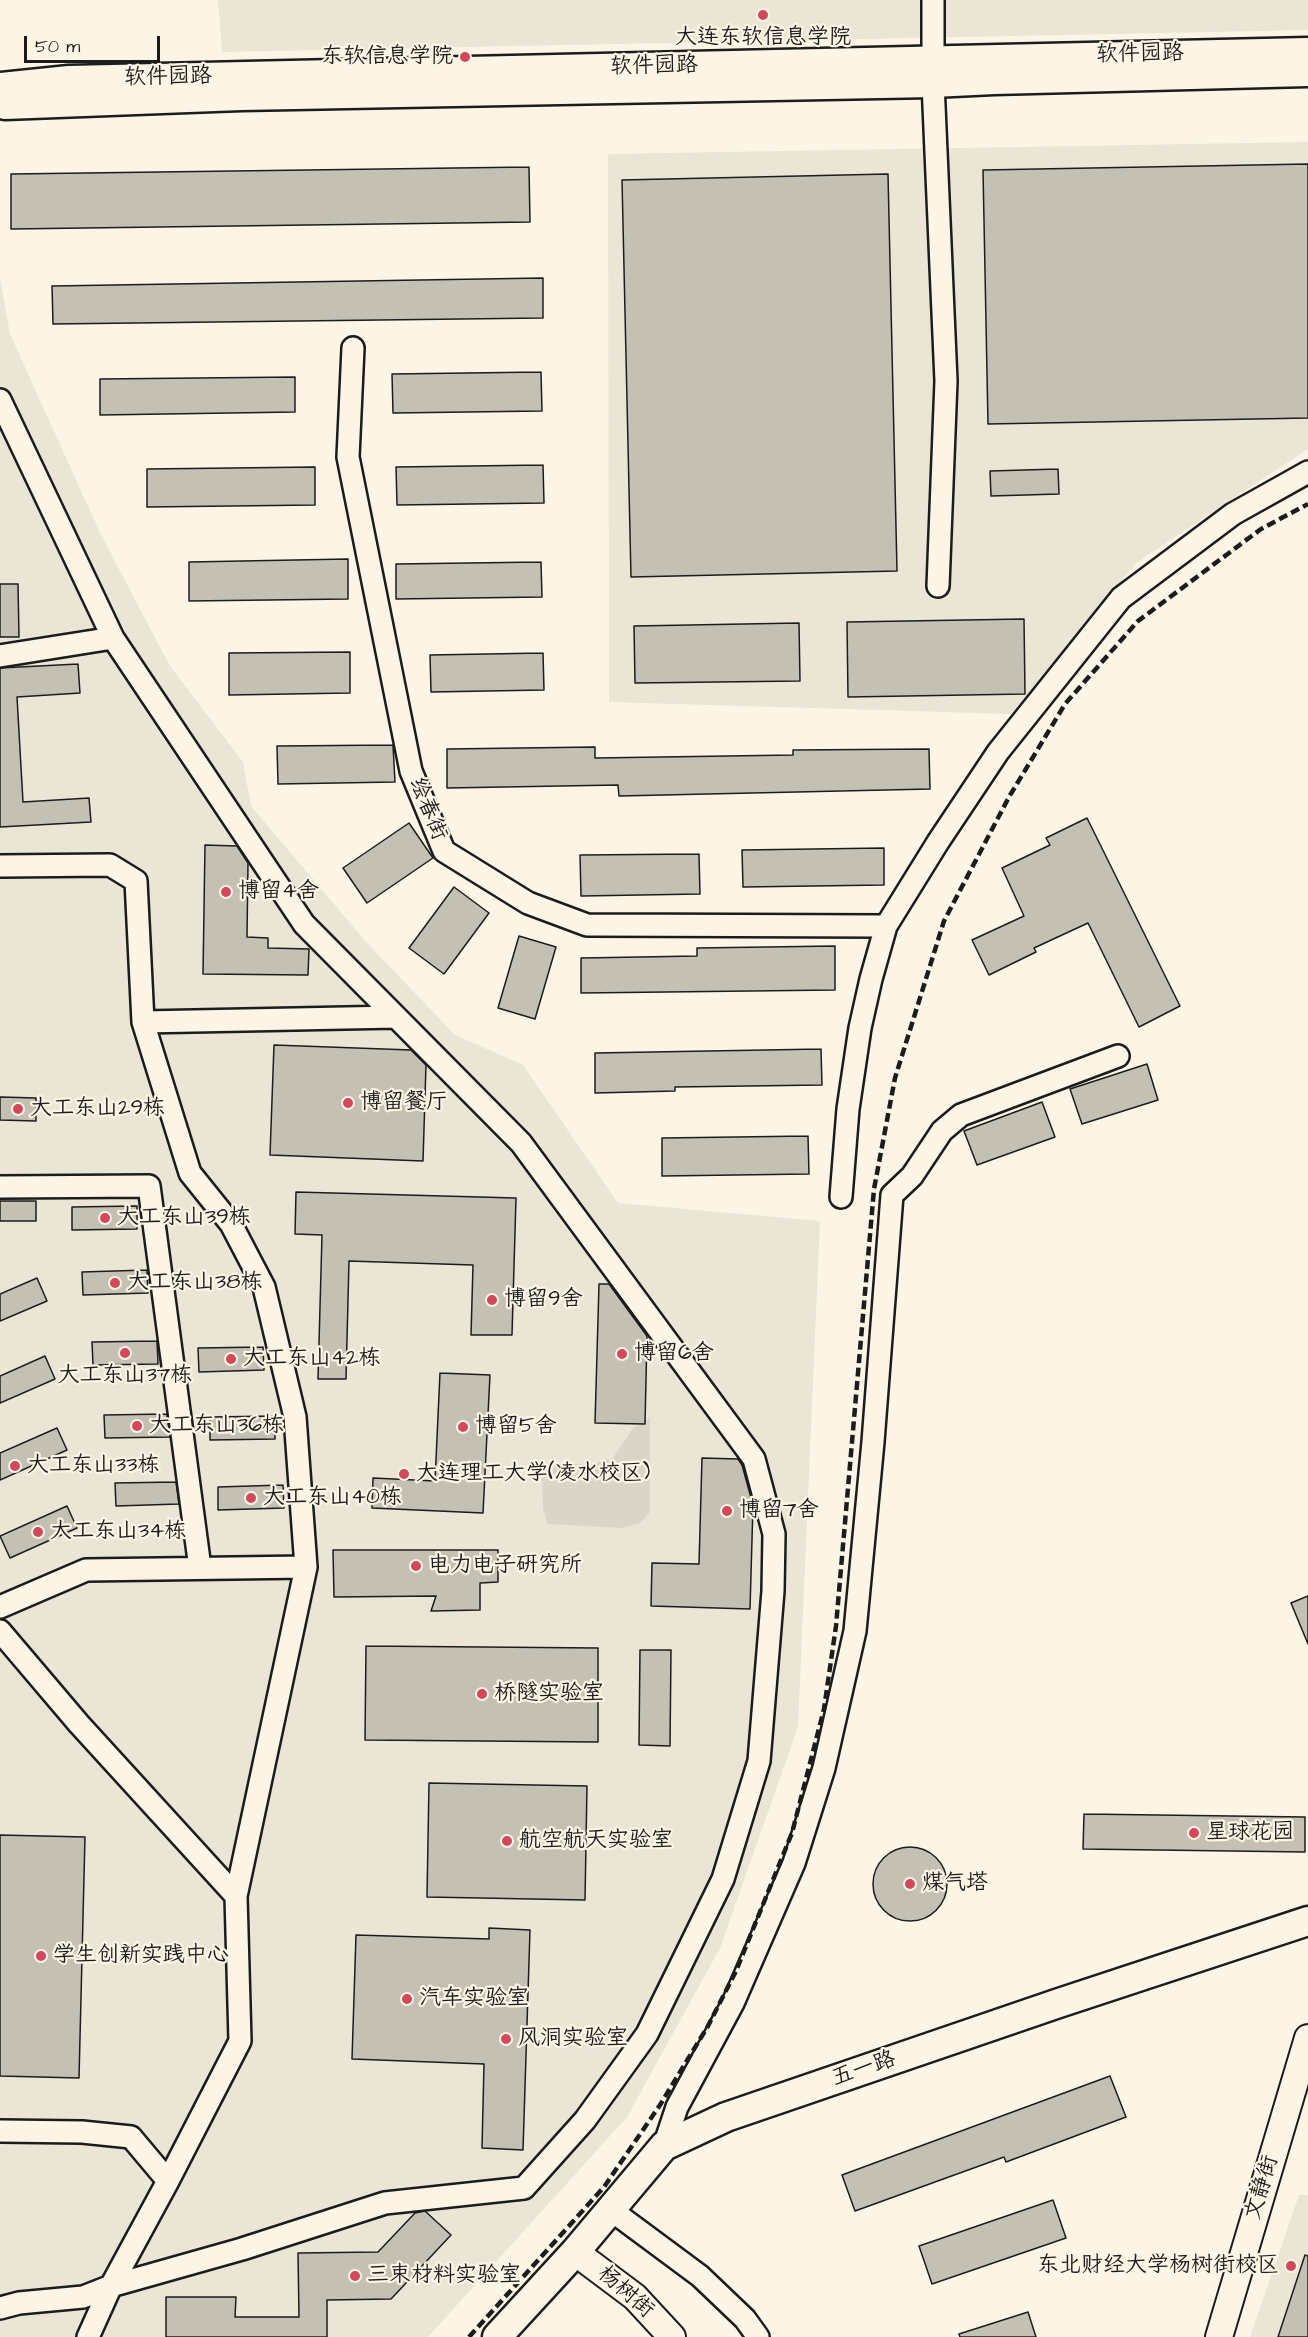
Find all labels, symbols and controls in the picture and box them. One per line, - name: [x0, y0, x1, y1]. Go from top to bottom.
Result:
- marker: 大连东软信息学院: [756, 8, 770, 22]
- scale bar: [27, 24, 164, 62]
- place label: 大连东软信息学院: [675, 25, 851, 51]
- text: 50 m: [35, 34, 80, 59]
- street label: 软件园路: [1096, 41, 1184, 69]
- place label: 东软信息学院: [321, 44, 453, 70]
- marker: 东软信息学院: [458, 50, 472, 64]
- street label: 软件园路: [610, 53, 698, 81]
- street label: 软件园路: [124, 64, 212, 92]
- street label: 绘春街: [402, 773, 452, 845]
- place label: 博留4舍: [238, 879, 319, 905]
- marker: 博留4舍: [219, 885, 233, 899]
- place label: 博留餐厅: [360, 1090, 448, 1116]
- place label: 大工东山29栋: [30, 1096, 165, 1122]
- marker: 博留餐厅: [341, 1096, 355, 1110]
- marker: 大工东山29栋: [11, 1102, 25, 1116]
- place label: 大工东山39栋: [117, 1205, 251, 1231]
- marker: 大工东山39栋: [98, 1211, 112, 1225]
- place label: 大工东山38栋: [127, 1270, 262, 1296]
- marker: 大工东山38栋: [108, 1276, 122, 1290]
- place label: 博留9舍: [504, 1287, 583, 1313]
- marker: 博留9舍: [485, 1293, 499, 1307]
- place label: 博留6舍: [634, 1341, 714, 1367]
- marker: 大工东山37栋: [118, 1346, 132, 1360]
- place label: 大工东山42栋: [243, 1346, 381, 1372]
- marker: 博留6舍: [615, 1347, 629, 1361]
- marker: 大工东山42栋: [224, 1352, 238, 1366]
- place label: 大工东山37栋: [58, 1363, 192, 1389]
- place label: 大工东山36栋: [149, 1413, 284, 1439]
- place label: 博留5舍: [475, 1414, 557, 1440]
- marker: 大工东山36栋: [130, 1419, 144, 1433]
- marker: 博留5舍: [456, 1420, 470, 1434]
- place label: 大工东山33栋: [27, 1453, 159, 1479]
- marker: 大工东山33栋: [8, 1459, 22, 1473]
- place label: 大连理工大学(凌水校区): [416, 1461, 650, 1487]
- marker: 大连理工大学(凌水校区): [397, 1467, 411, 1481]
- place label: 大工东山40栋: [263, 1485, 402, 1511]
- marker: 大工东山40栋: [244, 1491, 258, 1505]
- place label: 博留7舍: [739, 1498, 819, 1524]
- marker: 博留7舍: [720, 1504, 734, 1518]
- place label: 大工东山34栋: [50, 1519, 186, 1545]
- marker: 大工东山34栋: [31, 1525, 45, 1539]
- place label: 电力电子研究所: [428, 1553, 582, 1579]
- marker: 电力电子研究所: [409, 1559, 423, 1573]
- place label: 桥隧实验室: [494, 1681, 604, 1707]
- marker: 桥隧实验室: [475, 1687, 489, 1701]
- place label: 星球花园: [1206, 1820, 1294, 1846]
- marker: 星球花园: [1187, 1826, 1201, 1840]
- place label: 航空航天实验室: [519, 1828, 673, 1854]
- marker: 航空航天实验室: [500, 1834, 514, 1848]
- place label: 煤气塔: [922, 1871, 988, 1897]
- marker: 煤气塔: [903, 1877, 917, 1891]
- place label: 学生创新实践中心: [53, 1943, 229, 1969]
- marker: 学生创新实践中心: [34, 1949, 48, 1963]
- place label: 汽车实验室: [419, 1986, 529, 2012]
- marker: 汽车实验室: [400, 1992, 414, 2006]
- place label: 风洞实验室: [518, 2026, 628, 2052]
- marker: 风洞实验室: [499, 2032, 513, 2046]
- street label: 五一路: [829, 2047, 899, 2093]
- street label: 文静街: [1241, 2153, 1285, 2223]
- place label: 东北财经大学杨树街校区: [1037, 2253, 1279, 2279]
- marker: 东北财经大学杨树街校区: [1284, 2259, 1298, 2273]
- street label: 杨树街: [591, 2261, 659, 2325]
- place label: 三束材料实验室: [367, 2263, 521, 2289]
- marker: 三束材料实验室: [348, 2269, 362, 2283]

